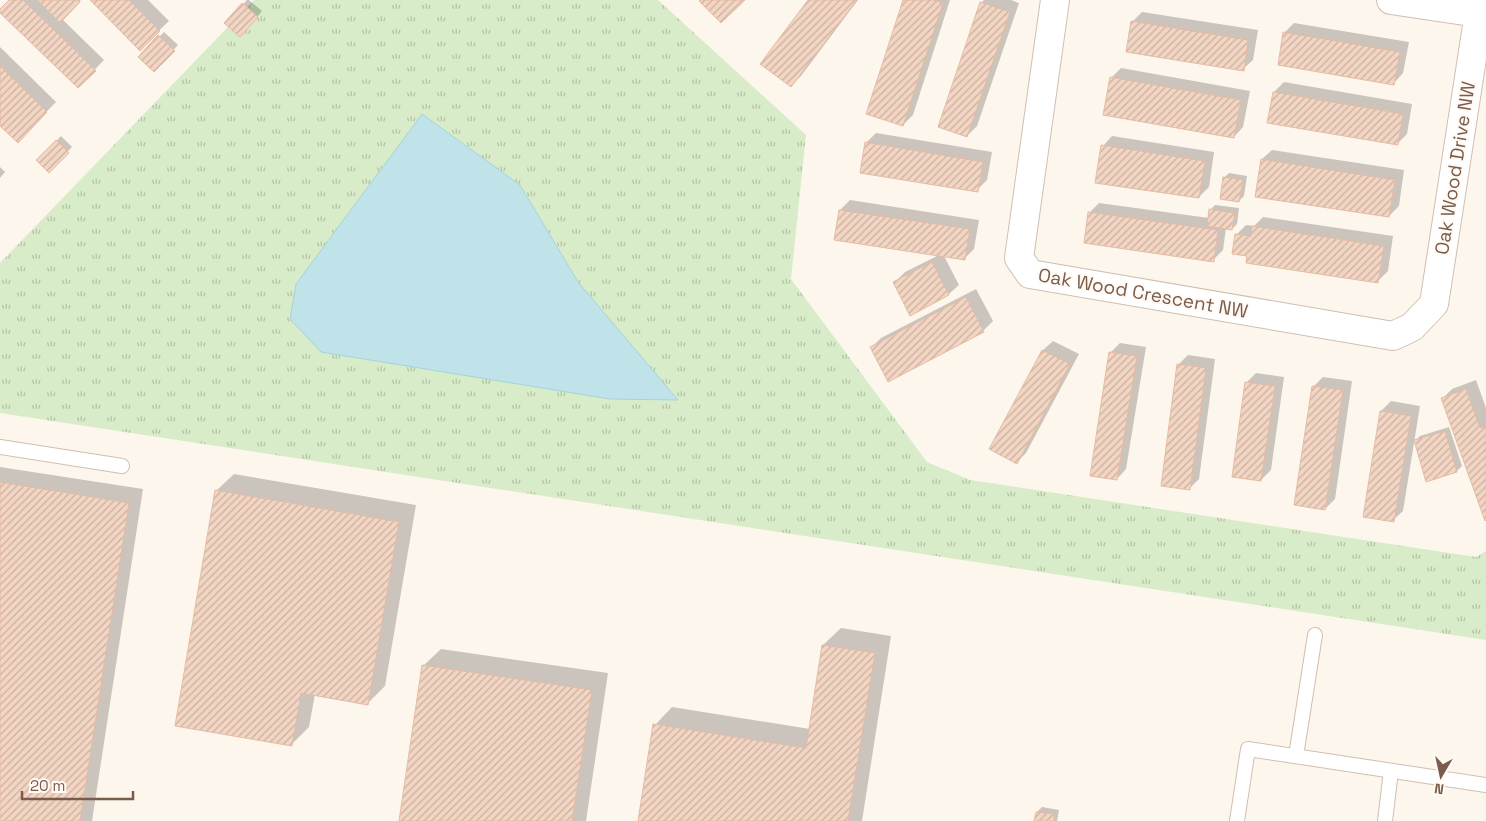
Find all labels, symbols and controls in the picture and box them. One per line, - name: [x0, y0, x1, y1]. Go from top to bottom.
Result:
- street label: Oak Wood Drive NW: [1429, 80, 1481, 256]
- street label: Oak Wood Crescent NW: [1036, 262, 1250, 324]
- north arrow: [1416, 751, 1466, 801]
- scale bar: [22, 768, 134, 800]
- text: 20 m: [30, 776, 65, 795]
- text: N: [1433, 779, 1445, 798]

